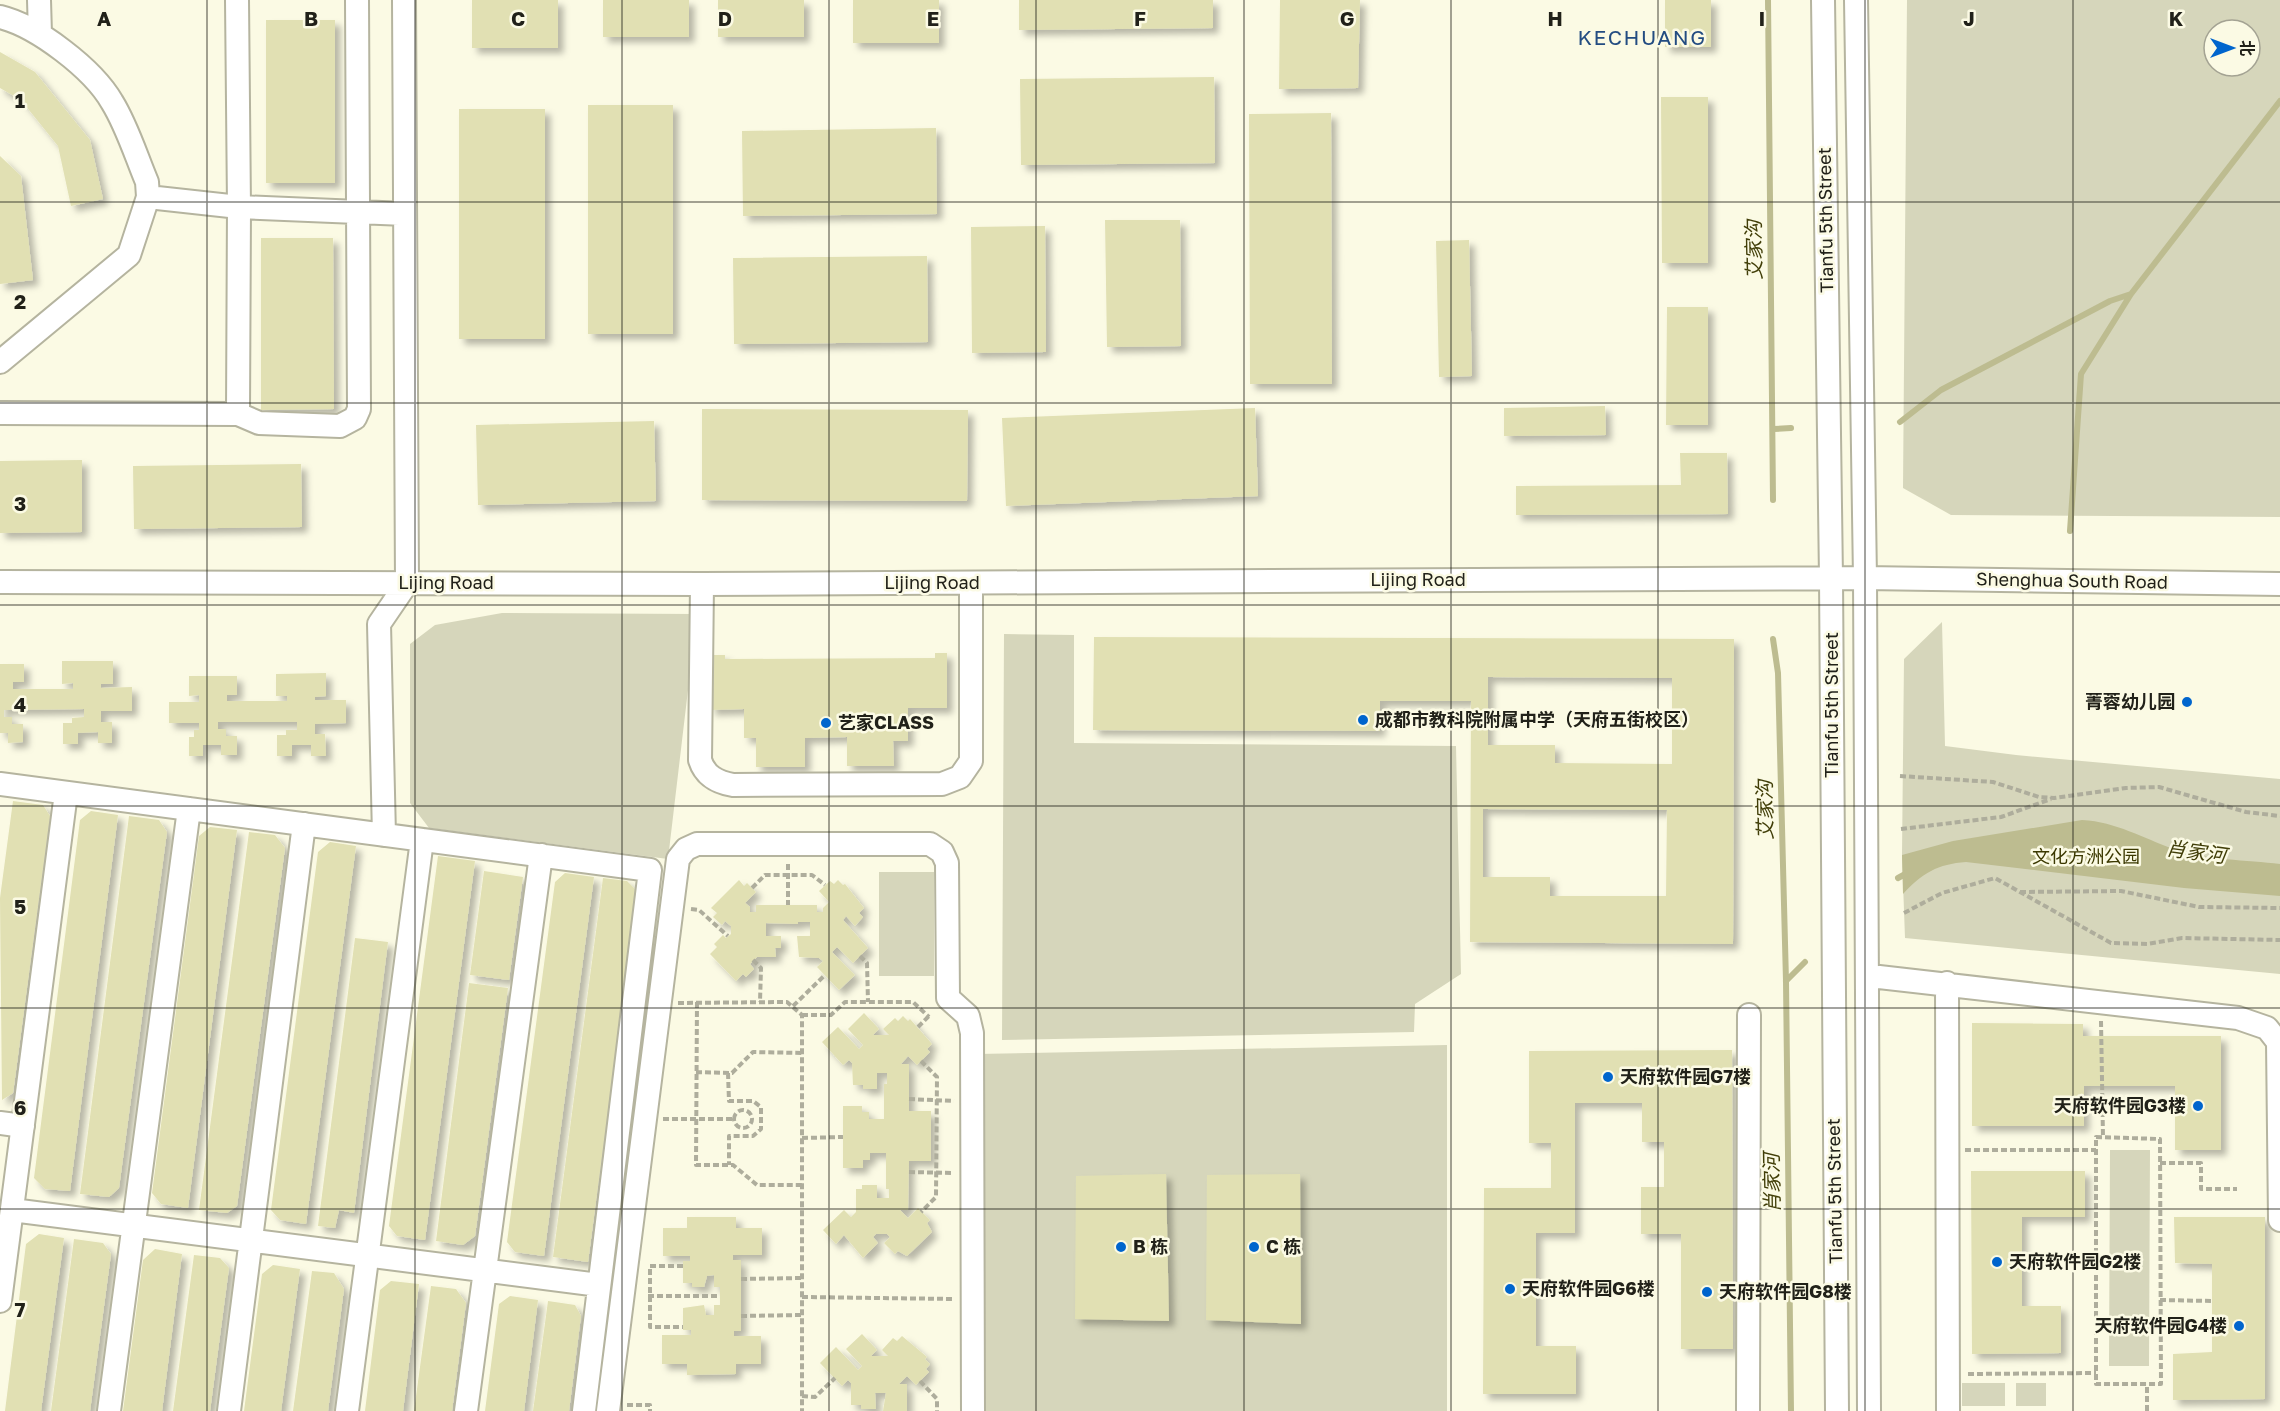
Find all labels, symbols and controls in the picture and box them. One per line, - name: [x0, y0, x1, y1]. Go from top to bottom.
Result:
- text: A: [97, 6, 111, 30]
- text: B: [304, 6, 318, 30]
- text: C: [511, 6, 525, 30]
- text: D: [718, 6, 732, 30]
- text: E: [927, 6, 939, 30]
- text: F: [1134, 6, 1146, 30]
- text: G: [1340, 6, 1354, 30]
- text: H: [1547, 6, 1563, 30]
- text: I: [1759, 6, 1765, 30]
- text: J: [1963, 6, 1975, 30]
- text: K: [2169, 6, 2184, 30]
- north arrow: [2202, 18, 2262, 78]
- district label: KECHUANG: [1578, 24, 1706, 50]
- text: 北: [2237, 40, 2257, 56]
- text: 1: [15, 88, 25, 112]
- street label: Tianfu 5th Street: [1813, 147, 1837, 293]
- water label: 艾家沟: [1740, 218, 1766, 280]
- text: 2: [14, 289, 26, 313]
- text: 3: [14, 491, 26, 515]
- street label: Shenghua South Road: [1976, 567, 2168, 593]
- street label: Lijing Road: [1370, 568, 1466, 590]
- street label: Lijing Road: [398, 571, 494, 593]
- street label: Lijing Road: [884, 571, 980, 593]
- street label: Tianfu 5th Street: [1820, 632, 1842, 778]
- place label: 菁蓉幼儿园: [2085, 690, 2175, 712]
- text: 4: [14, 692, 26, 716]
- marker: 菁蓉幼儿园: [2180, 695, 2194, 709]
- place label: 成都市教科院附属中学（天府五街校区）: [1375, 708, 1699, 730]
- place label: 艺家CLASS: [838, 711, 934, 733]
- marker: 成都市教科院附属中学（天府五街校区）: [1356, 713, 1370, 727]
- marker: 艺家CLASS: [819, 716, 833, 730]
- water label: 艾家沟: [1751, 778, 1777, 840]
- water label: 肖家河: [2165, 835, 2231, 868]
- park label: 文化方洲公园: [2032, 845, 2140, 867]
- text: 5: [14, 894, 26, 918]
- place label: 天府软件园G7楼: [1620, 1065, 1751, 1087]
- marker: 天府软件园G7楼: [1601, 1070, 1615, 1084]
- place label: 天府软件园G3楼: [2054, 1094, 2186, 1116]
- text: 6: [14, 1095, 26, 1119]
- marker: 天府软件园G3楼: [2191, 1099, 2205, 1113]
- street label: Tianfu 5th Street: [1822, 1118, 1846, 1264]
- water label: 肖家河: [1758, 1149, 1784, 1213]
- place label: B 栋: [1133, 1235, 1168, 1257]
- place label: C 栋: [1266, 1235, 1301, 1257]
- marker: B 栋: [1114, 1240, 1128, 1254]
- marker: C 栋: [1247, 1240, 1261, 1254]
- place label: 天府软件园G2楼: [2009, 1250, 2141, 1272]
- marker: 天府软件园G2楼: [1990, 1255, 2004, 1269]
- place label: 天府软件园G6楼: [1522, 1277, 1655, 1299]
- place label: 天府软件园G8楼: [1719, 1280, 1852, 1302]
- marker: 天府软件园G6楼: [1503, 1282, 1517, 1296]
- marker: 天府软件园G8楼: [1700, 1285, 1714, 1299]
- text: 7: [15, 1297, 26, 1321]
- place label: 天府软件园G4楼: [2095, 1314, 2227, 1336]
- marker: 天府软件园G4楼: [2232, 1319, 2246, 1333]

